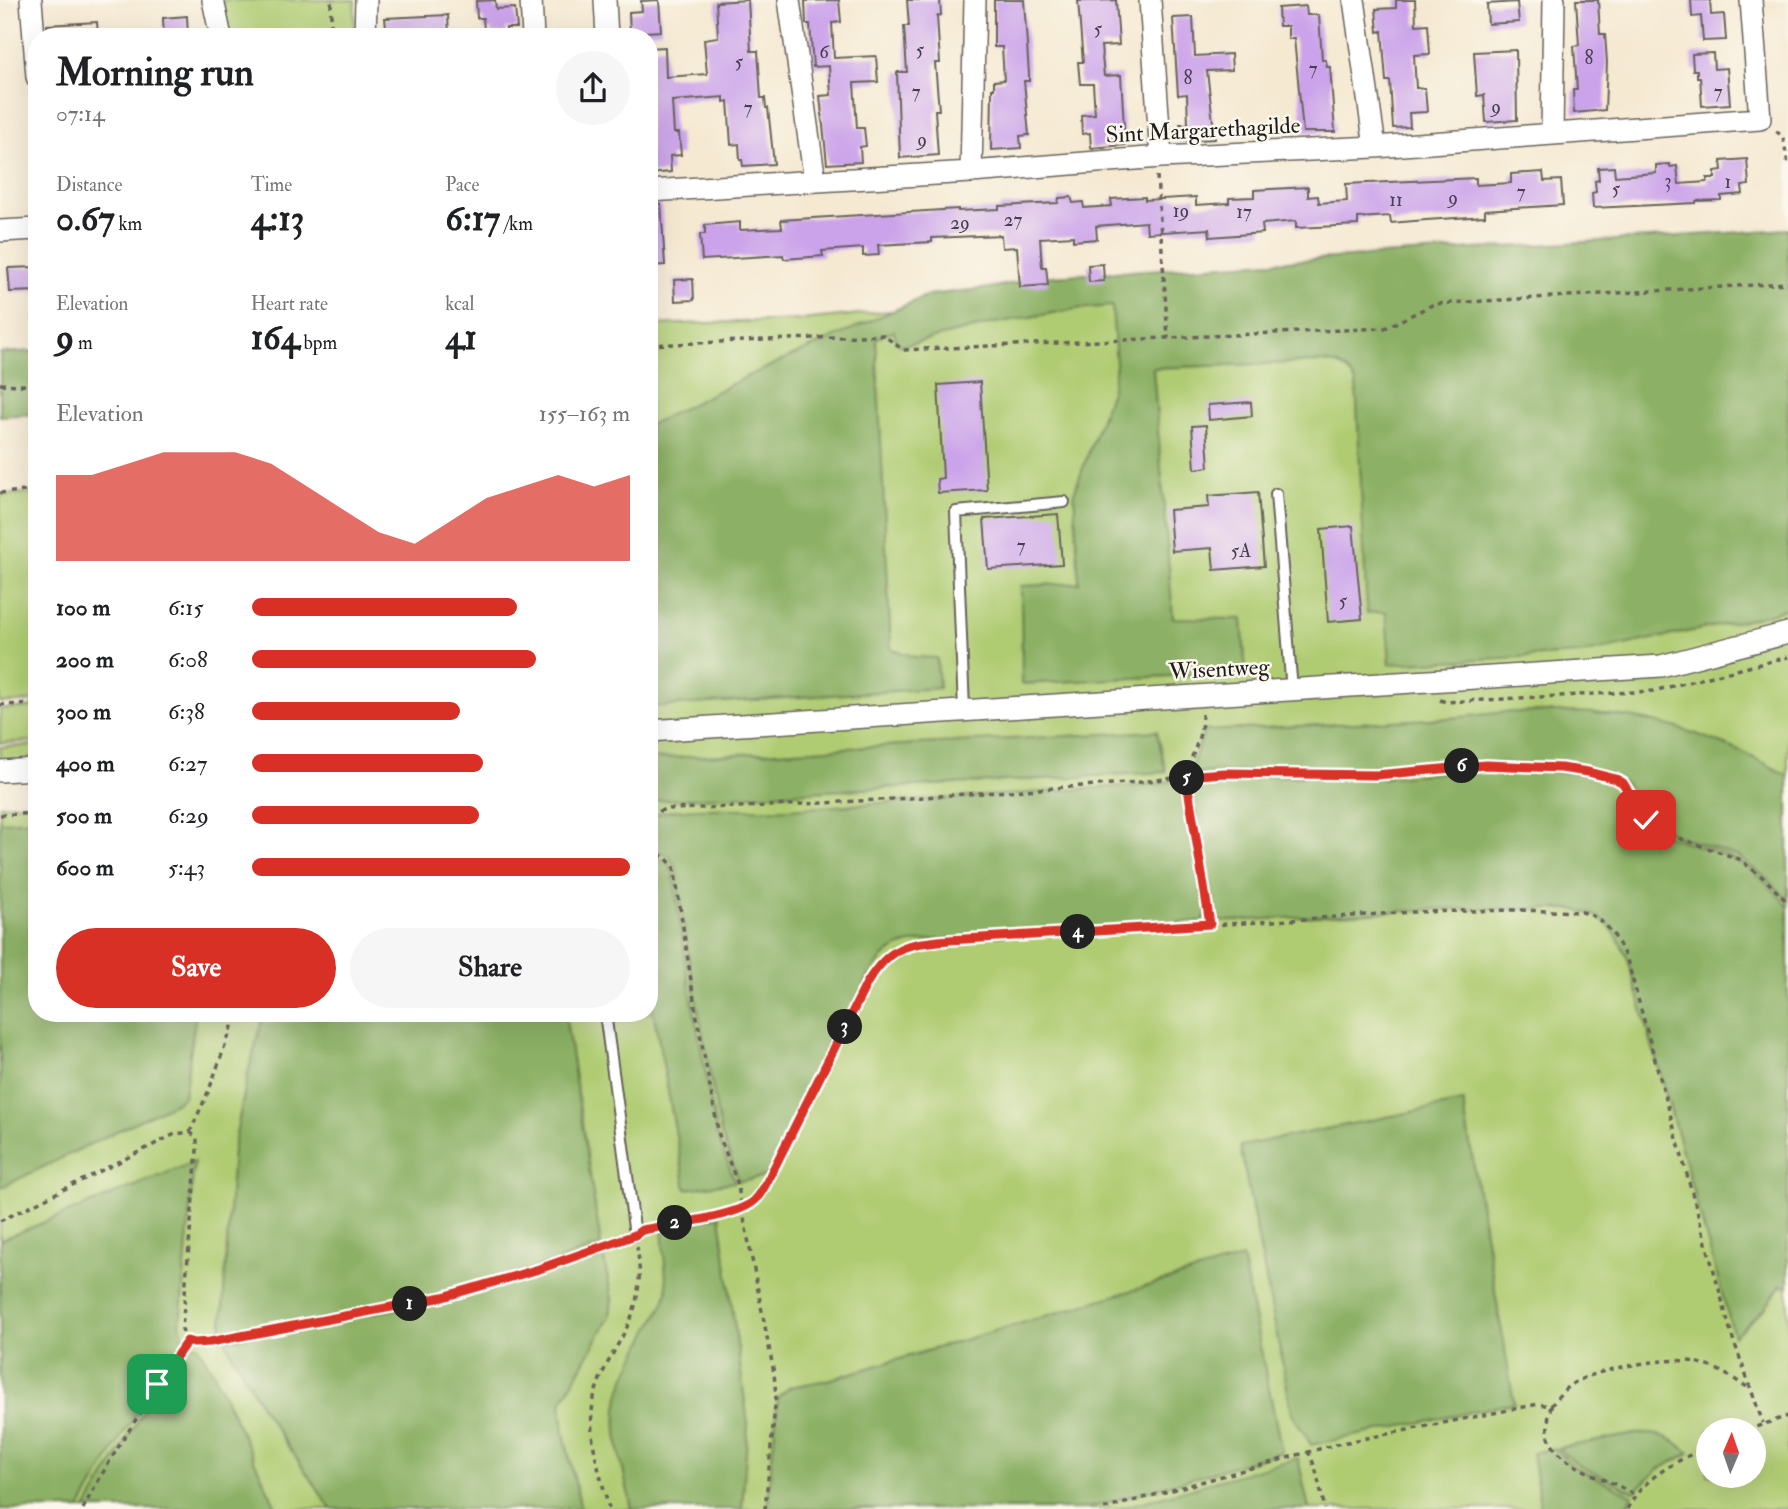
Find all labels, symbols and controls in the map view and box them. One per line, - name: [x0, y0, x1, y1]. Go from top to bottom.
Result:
- house number: 5: [1094, 17, 1103, 41]
- house number: 5: [916, 38, 925, 62]
- house number: 6: [819, 40, 830, 64]
- house number: 8: [1585, 46, 1594, 70]
- text: Morning run: [56, 49, 254, 97]
- house number: 5: [735, 50, 744, 74]
- button: share: [556, 51, 630, 125]
- house number: 7: [1309, 57, 1318, 81]
- house number: 8: [1184, 66, 1193, 90]
- house number: 7: [912, 80, 921, 104]
- house number: 7: [1714, 80, 1723, 104]
- house number: 9: [1489, 95, 1501, 119]
- house number: 7: [744, 96, 753, 120]
- text: 07:14: [56, 99, 105, 128]
- street label: Sint Margarethagilde: [1105, 110, 1301, 150]
- house number: 9: [915, 128, 927, 152]
- house number: 3: [1664, 169, 1672, 193]
- house number: 1: [1725, 170, 1731, 194]
- text: Distance: [56, 173, 122, 197]
- text: Time: [251, 173, 292, 197]
- text: Pace: [445, 173, 479, 197]
- house number: 5: [1612, 177, 1621, 201]
- house number: 7: [1517, 180, 1526, 204]
- house number: 9: [1446, 186, 1458, 210]
- house number: 11: [1389, 188, 1403, 212]
- text: 0.67: [56, 197, 114, 241]
- text: 4:13: [251, 197, 304, 241]
- text: 6:17: [445, 197, 500, 241]
- house number: 19: [1173, 199, 1189, 223]
- house number: 17: [1236, 200, 1252, 224]
- house number: 27: [1004, 208, 1022, 232]
- house number: 29: [950, 211, 970, 235]
- text: km: [114, 212, 142, 236]
- text: /km: [500, 212, 533, 236]
- text: Elevation: [56, 292, 128, 316]
- text: Heart rate: [251, 292, 328, 316]
- text: kcal: [445, 292, 474, 316]
- text: 9: [56, 316, 74, 360]
- text: 164: [251, 316, 300, 360]
- text: 41: [445, 316, 477, 360]
- text: m: [74, 331, 93, 355]
- text: bpm: [300, 331, 337, 355]
- text: Elevation: [56, 399, 144, 428]
- text: 155–163 m: [539, 399, 630, 428]
- house number: 7: [1017, 534, 1026, 558]
- house number: 5A: [1231, 539, 1251, 563]
- house number: 5: [1339, 589, 1348, 613]
- text: 100 m: [56, 593, 110, 622]
- text: 6:15: [168, 593, 204, 622]
- text: 200 m: [56, 645, 114, 674]
- text: 6:08: [168, 645, 208, 674]
- street label: Wisentweg: [1167, 652, 1271, 686]
- text: 300 m: [56, 697, 111, 726]
- text: 6:38: [168, 697, 205, 726]
- pin: 6: [1444, 748, 1480, 784]
- text: 400 m: [56, 749, 115, 778]
- text: 6:27: [168, 749, 207, 778]
- text: 6: [1457, 753, 1466, 777]
- pin: 5: [1170, 760, 1204, 796]
- text: 5: [1182, 765, 1191, 789]
- pin: [1616, 790, 1676, 850]
- text: 500 m: [56, 801, 112, 830]
- text: 6:29: [168, 801, 209, 830]
- icon: check: [1627, 801, 1665, 839]
- text: 600 m: [56, 853, 114, 882]
- text: 5:43: [168, 853, 205, 882]
- pin: 4: [1060, 914, 1096, 950]
- text: 4: [1072, 919, 1083, 943]
- button: Save: [56, 928, 336, 1008]
- button: Share: [350, 928, 630, 1008]
- pin: 3: [828, 1010, 862, 1044]
- text: 3: [841, 1014, 848, 1038]
- pin: 2: [658, 1206, 692, 1240]
- text: 2: [670, 1210, 679, 1234]
- pin: 1: [392, 1286, 428, 1322]
- text: 1: [406, 1291, 413, 1315]
- pin: [127, 1354, 187, 1414]
- icon: arrive: [138, 1365, 176, 1403]
- north arrow: [1696, 1418, 1766, 1488]
- map controls: [1696, 1418, 1766, 1488]

